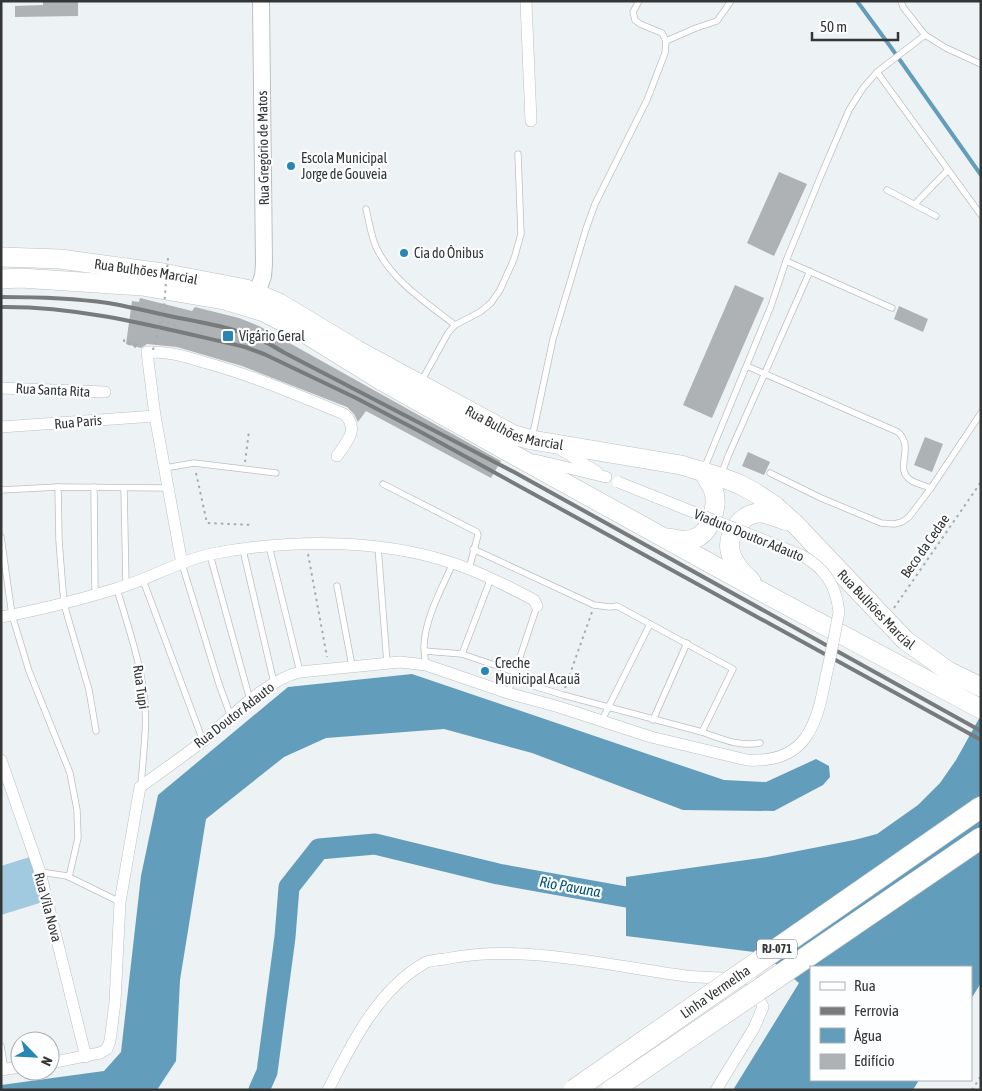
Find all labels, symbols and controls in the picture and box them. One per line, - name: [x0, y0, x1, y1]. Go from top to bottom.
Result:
- scale bar: [812, 10, 898, 42]
- text: 50 m: [820, 18, 847, 35]
- street label: Rua Gregório de Matos: [254, 91, 272, 205]
- place label: Escola Municipal Jorge de Gouveia: [301, 150, 388, 182]
- marker: Escola Municipal Jorge de Gouveia: [285, 160, 297, 172]
- place label: Cia do Ônibus: [414, 245, 484, 261]
- marker: Cia do Ônibus: [398, 247, 410, 259]
- street label: Rua Bulhões Marcial: [93, 256, 199, 288]
- place label: Vigário Geral: [239, 328, 305, 344]
- marker: Vigário Geral: [221, 329, 235, 343]
- street label: Rua Santa Rita: [15, 380, 91, 400]
- street label: Rua Bulhões Marcial: [462, 402, 565, 453]
- street label: Rua Paris: [54, 412, 102, 432]
- street label: Viaduto Doutor Adauto: [692, 506, 806, 564]
- street label: Beco da Cedae: [897, 511, 953, 581]
- street label: Rua Bulhões Marcial: [834, 566, 918, 653]
- place label: Creche Municipal Acauã: [495, 655, 580, 687]
- street label: Rua Tupi: [130, 664, 152, 710]
- marker: Creche Municipal Acauã: [479, 665, 491, 677]
- street label: Rua Doutor Adauto: [191, 679, 277, 751]
- street label: Rua Vila Nova: [31, 871, 65, 943]
- water label: Rio Pavuna: [538, 873, 602, 900]
- road number: RJ-071: [757, 940, 797, 959]
- street label: Linha Vermelha: [677, 962, 753, 1022]
- legend: [810, 966, 972, 1081]
- text: Rua: [854, 977, 876, 994]
- text: Ferrovia: [854, 1002, 899, 1019]
- text: Água: [854, 1027, 882, 1044]
- north arrow: [10, 1031, 60, 1081]
- text: Edifício: [854, 1052, 895, 1069]
- text: N: [38, 1054, 56, 1068]

